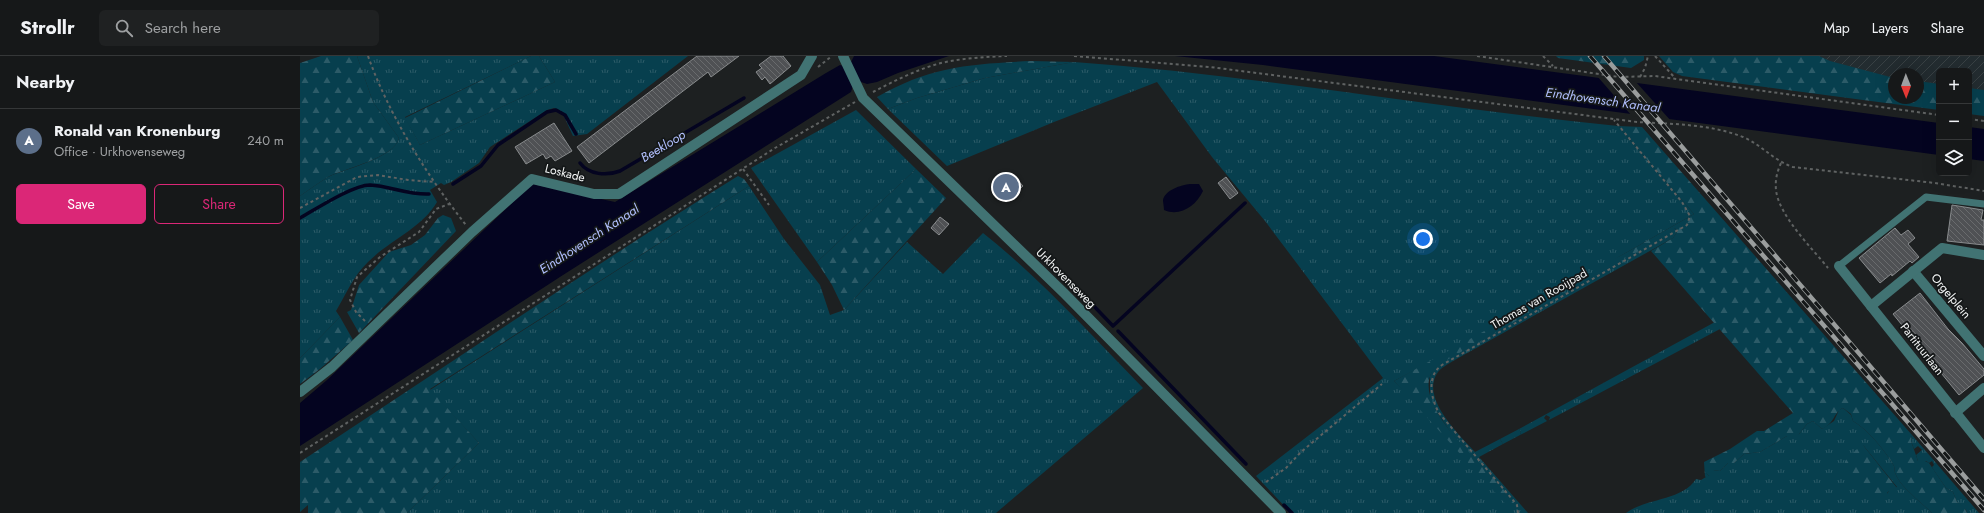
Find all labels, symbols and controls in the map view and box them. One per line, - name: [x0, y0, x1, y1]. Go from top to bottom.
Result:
- search box: [99, 10, 379, 46]
- text: Strollr: [20, 14, 75, 41]
- icon: search: [113, 17, 135, 39]
- text: Search here: [145, 17, 221, 39]
- text: Map: [1824, 18, 1850, 38]
- text: Layers: [1872, 18, 1908, 38]
- text: Share: [1930, 18, 1964, 38]
- north arrow: [1888, 68, 1924, 104]
- map controls: [1936, 68, 1972, 176]
- button: +: [1936, 68, 1972, 104]
- text: Nearby: [16, 70, 74, 94]
- water label: Eindhovensch Kanaal: [1544, 83, 1663, 118]
- button: −: [1936, 104, 1972, 140]
- text: Ronald van Kronenburg: [54, 120, 220, 142]
- water label: Beekloop: [637, 125, 690, 167]
- text: A: [24, 131, 34, 150]
- text: 240 m: [247, 131, 284, 150]
- button: layers: [1936, 140, 1972, 176]
- text: Office · Urkhovenseweg: [54, 142, 185, 161]
- street label: Loskade: [543, 159, 587, 187]
- pin: A: [993, 172, 1019, 202]
- button: Save: [16, 184, 146, 224]
- button: Share: [154, 184, 284, 224]
- water label: Eindhovensch Kanaal: [535, 199, 644, 278]
- your location: [1413, 229, 1433, 249]
- street label: Urkhovenseweg: [1032, 244, 1100, 312]
- street label: Thomas van Rooijpad: [1488, 264, 1590, 334]
- street label: Orgelplein: [1927, 269, 1975, 323]
- street label: Partituurlaan: [1896, 319, 1948, 379]

